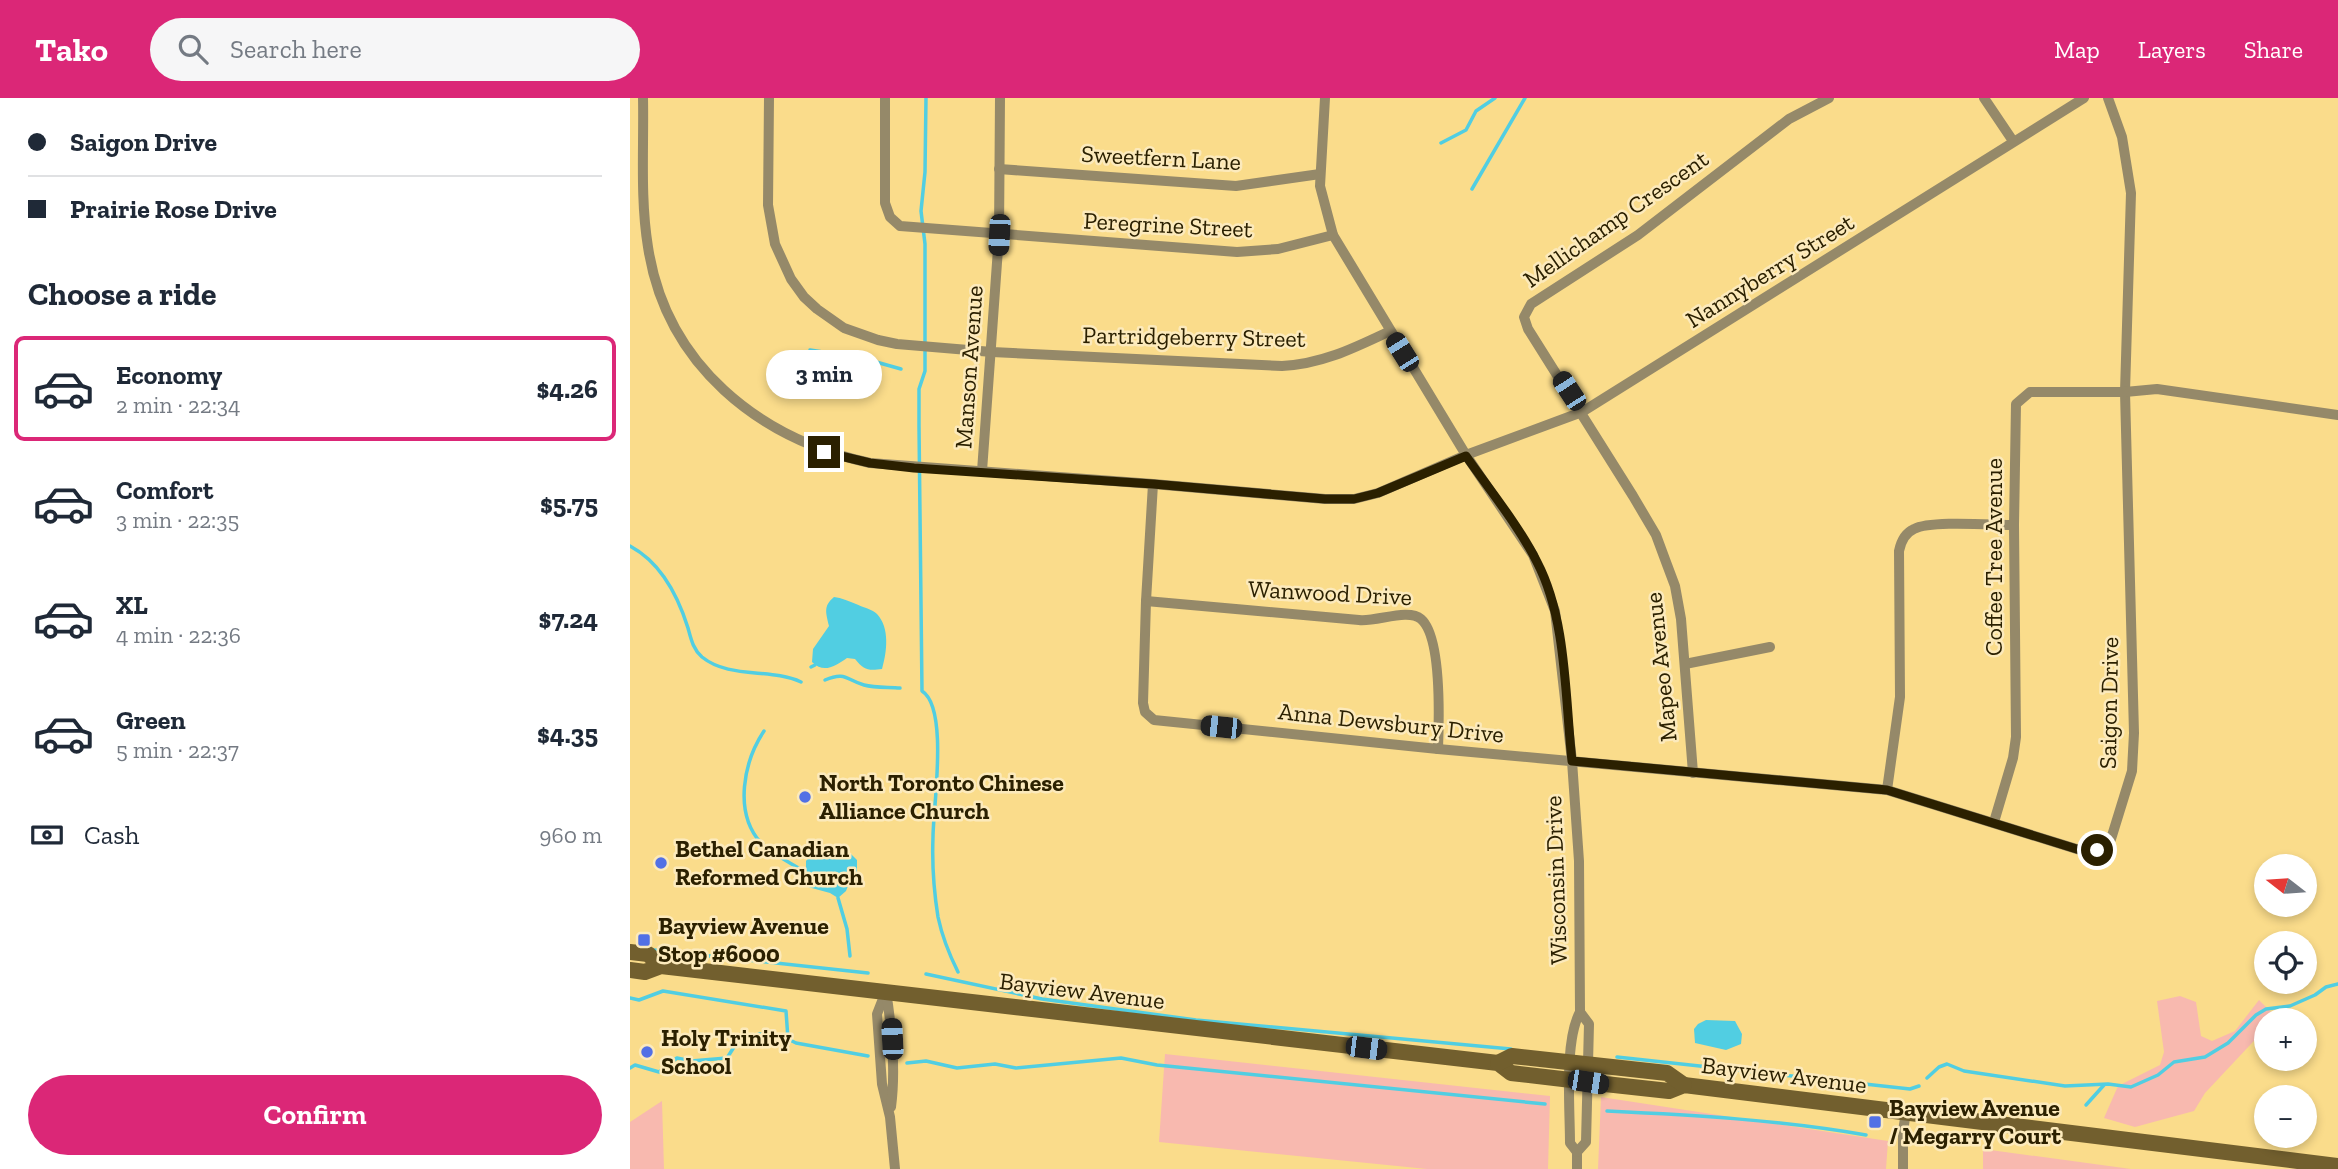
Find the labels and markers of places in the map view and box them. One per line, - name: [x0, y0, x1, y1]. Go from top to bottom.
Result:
- place label: North Toronto Chinese Alliance Church: [819, 768, 1064, 825]
- marker: North Toronto Chinese Alliance Church: [797, 789, 813, 805]
- place label: Bethel Canadian Reformed Church: [675, 834, 863, 891]
- marker: Bethel Canadian Reformed Church: [653, 855, 669, 871]
- place label: Bayview Avenue Stop #6000: [658, 911, 829, 968]
- marker: Bayview Avenue Stop #6000: [636, 932, 652, 948]
- place label: Holy Trinity School: [661, 1023, 792, 1080]
- marker: Holy Trinity School: [639, 1044, 655, 1060]
- place label: Bayview Avenue / Megarry Court: [1889, 1093, 2061, 1150]
- marker: Bayview Avenue / Megarry Court: [1867, 1114, 1883, 1130]

